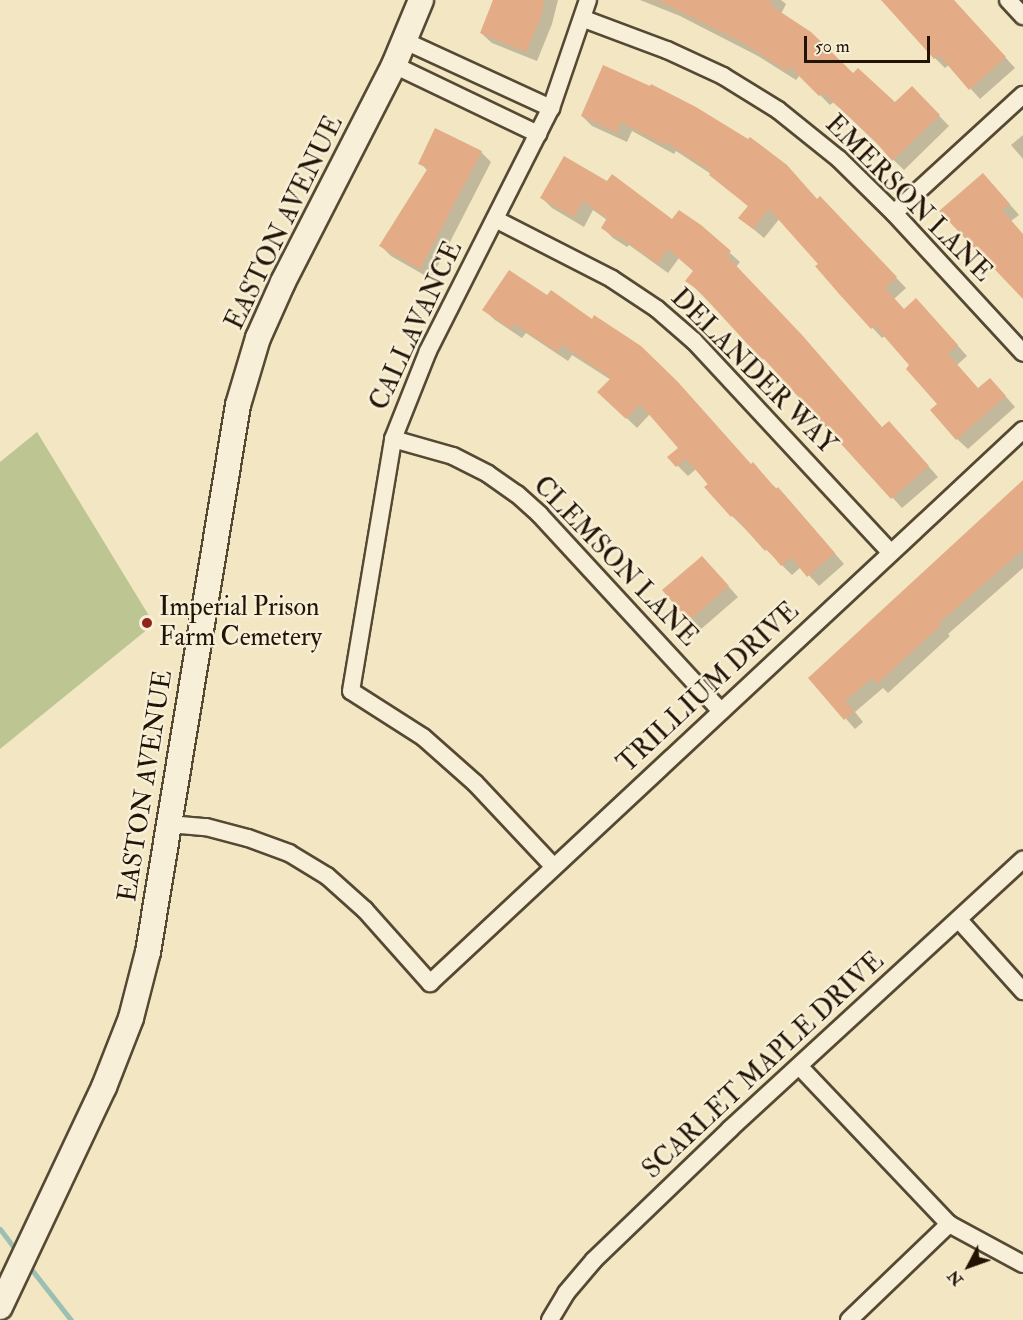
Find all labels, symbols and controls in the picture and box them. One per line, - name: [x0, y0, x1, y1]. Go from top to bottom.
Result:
- scale bar: [807, 24, 933, 62]
- text: 50 m: [815, 35, 850, 58]
- street label: EMERSON LANE: [818, 109, 998, 289]
- street label: EASTON AVENUE: [220, 111, 350, 335]
- street label: CALLAVANCE: [364, 236, 470, 416]
- street label: DELANDER WAY: [664, 283, 842, 461]
- street label: CLEMSON LANE: [526, 471, 704, 653]
- place label: Imperial Prison Farm Cemetery: [159, 592, 322, 654]
- street label: TRILLIUM DRIVE: [612, 596, 806, 780]
- marker: Imperial Prison Farm Cemetery: [140, 616, 154, 630]
- street label: EASTON AVENUE: [112, 668, 180, 904]
- street label: SCARLET MAPLE DRIVE: [637, 946, 891, 1186]
- north arrow: [939, 1236, 999, 1296]
- text: N: [943, 1266, 968, 1290]

